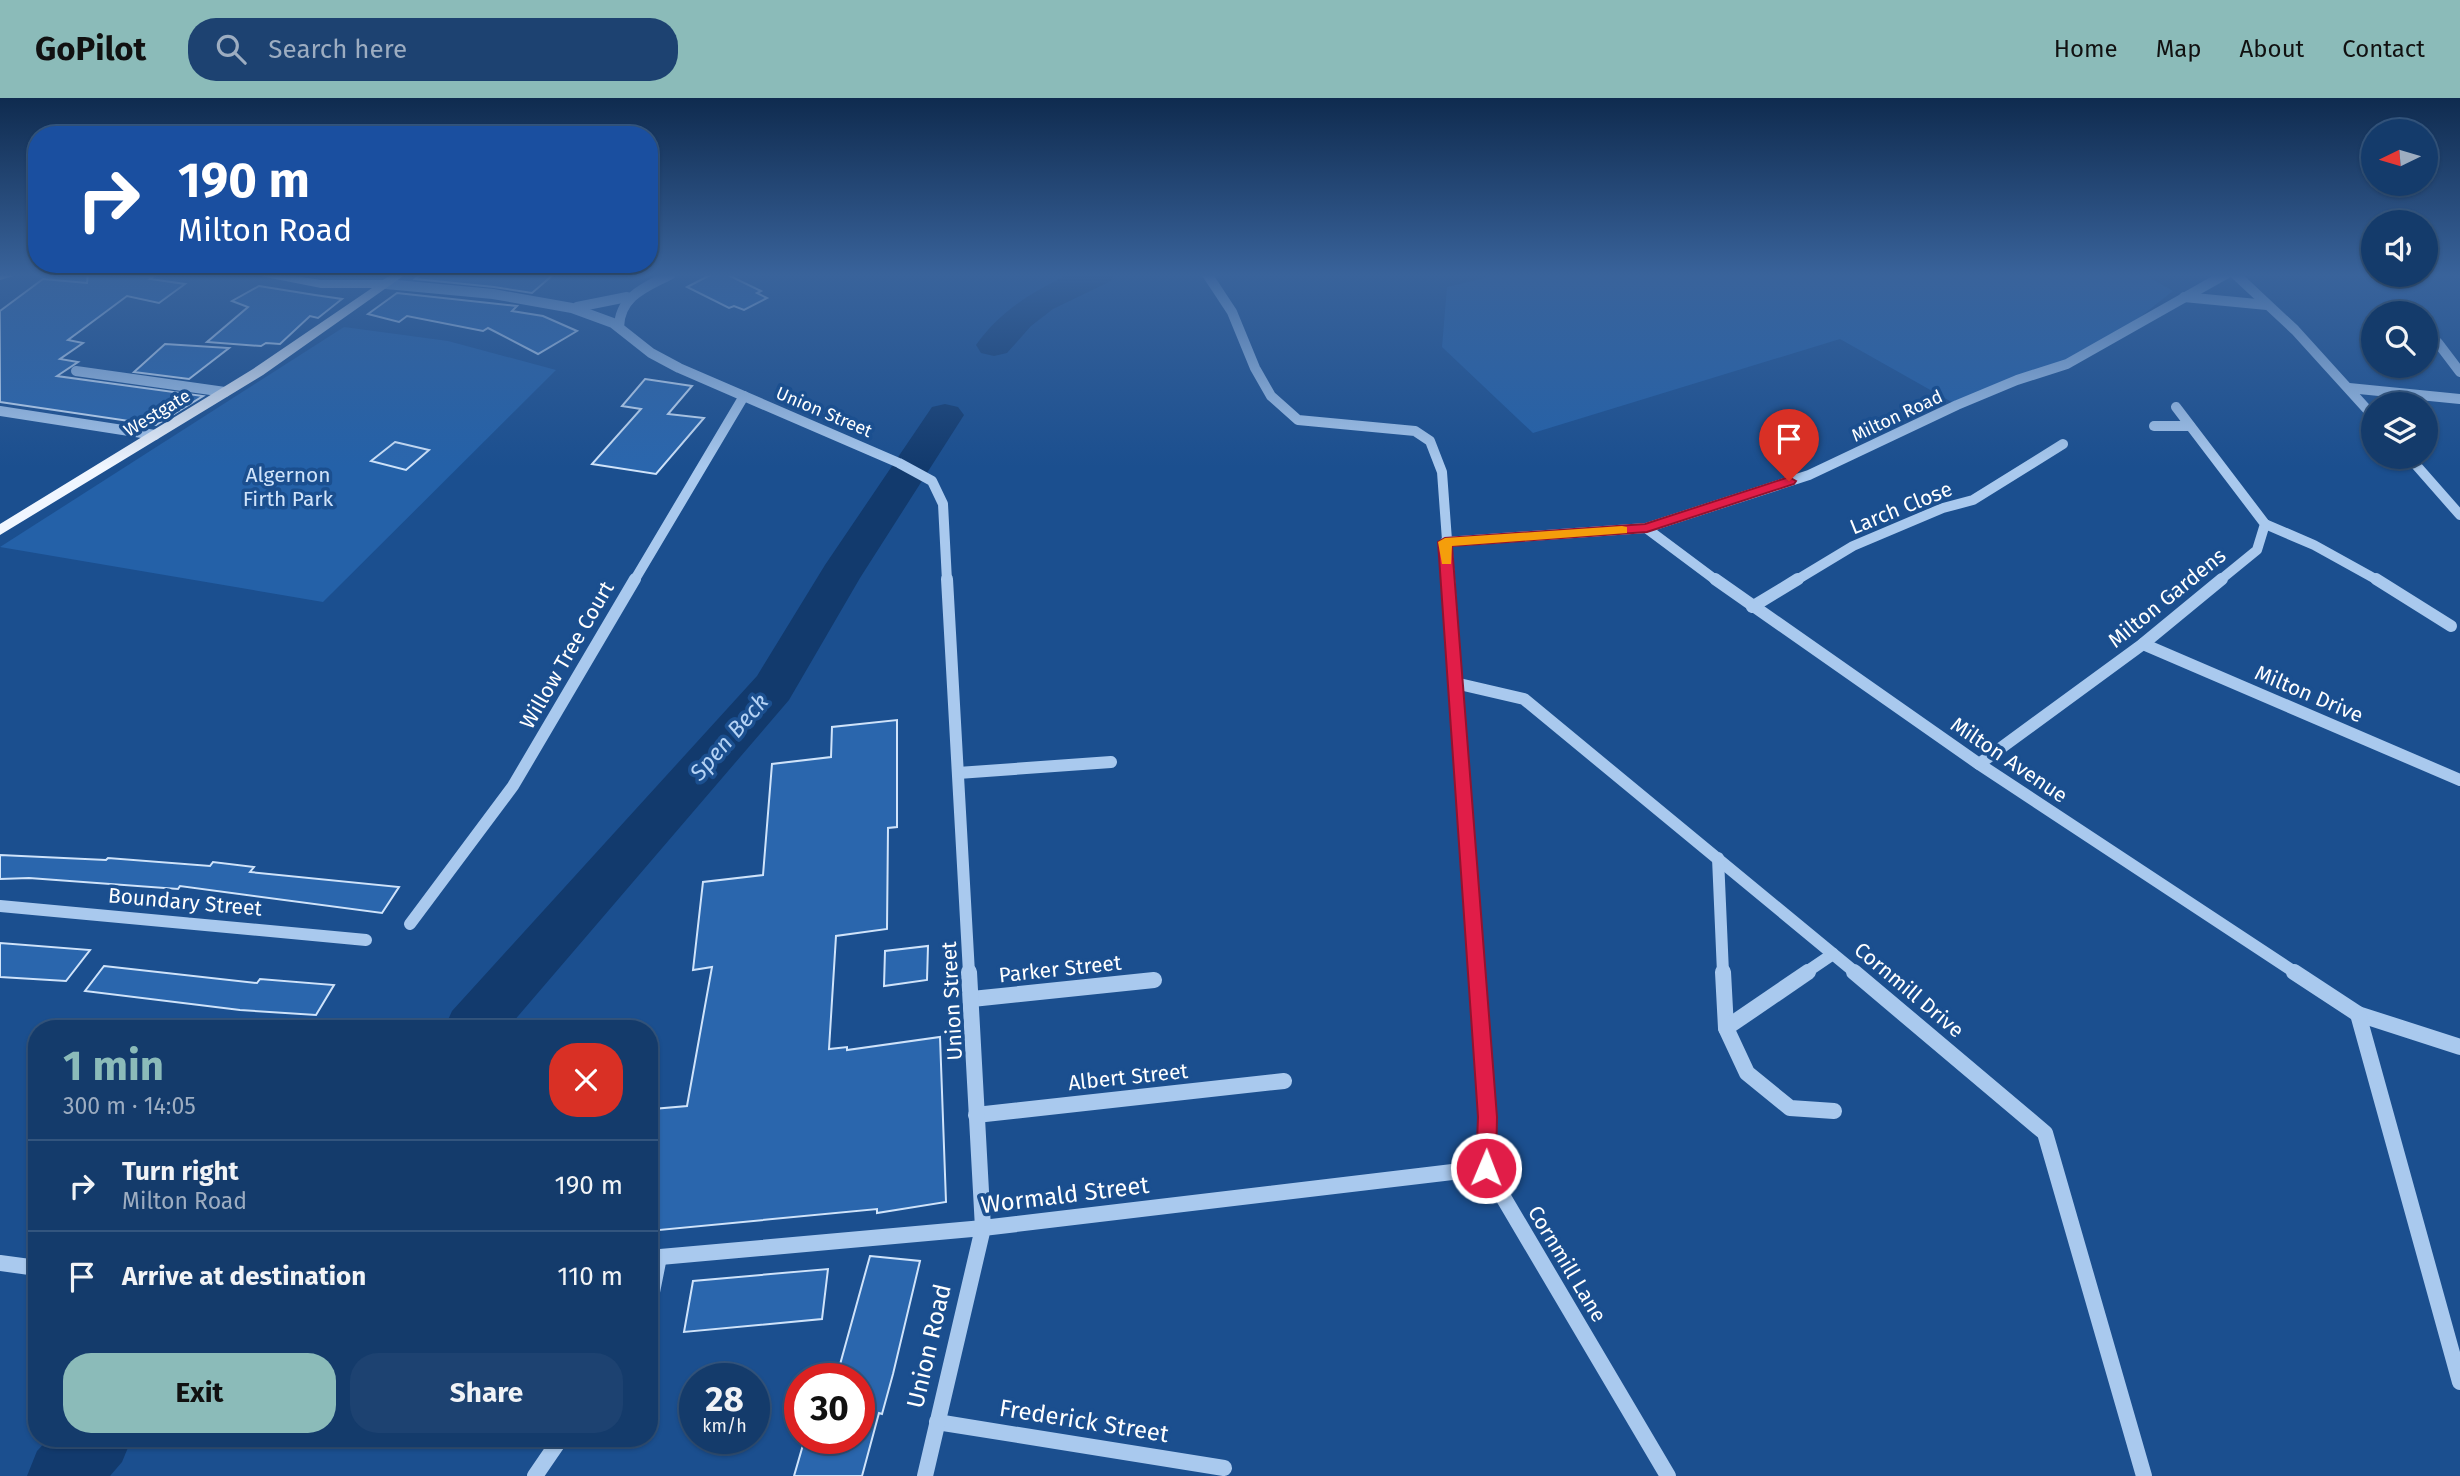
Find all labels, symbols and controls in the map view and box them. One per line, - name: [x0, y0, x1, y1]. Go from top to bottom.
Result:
- search box: [188, 18, 678, 81]
- text: GoPilot: [35, 29, 146, 69]
- icon: search: [212, 30, 250, 68]
- text: Search here: [268, 34, 407, 65]
- text: Home: [2054, 35, 2118, 63]
- text: Map: [2156, 35, 2202, 63]
- text: About: [2240, 35, 2304, 63]
- text: Contact: [2342, 35, 2425, 63]
- north arrow: [2361, 119, 2438, 196]
- map controls: [2361, 119, 2438, 469]
- text: 190 m: [178, 151, 310, 210]
- icon: right: [63, 154, 154, 245]
- button: sound: [2361, 210, 2438, 287]
- text: Milton Road: [178, 211, 352, 249]
- button: search: [2361, 301, 2438, 378]
- street label: Union Street: [773, 382, 876, 442]
- street label: Westgate: [120, 385, 194, 441]
- street label: Milton Road: [1848, 385, 1946, 447]
- button: layers: [2361, 392, 2438, 469]
- pin: [1759, 409, 1819, 481]
- icon: arrive: [1770, 420, 1808, 458]
- park label: Algernon Firth Park: [243, 462, 333, 512]
- street label: Larch Close: [1846, 476, 1956, 540]
- street label: Milton Gardens: [2103, 542, 2231, 653]
- street label: Willow Tree Court: [514, 576, 620, 733]
- street label: Milton Drive: [2251, 660, 2367, 728]
- water label: Spen Beck: [683, 688, 774, 787]
- street label: Milton Avenue: [1946, 711, 2072, 809]
- street label: Boundary Street: [107, 882, 264, 922]
- street label: Cornmill Drive: [1849, 937, 1969, 1043]
- street label: Union Street: [936, 940, 968, 1061]
- street label: Parker Street: [997, 950, 1123, 988]
- text: 1 min: [63, 1041, 164, 1091]
- button: close: [549, 1043, 623, 1117]
- street label: Albert Street: [1067, 1058, 1190, 1096]
- text: 300 m · 14:05: [63, 1092, 196, 1120]
- position arrow: [1449, 1131, 1523, 1205]
- text: Turn right: [122, 1156, 239, 1187]
- icon: right: [63, 1167, 101, 1205]
- text: 190 m: [554, 1170, 623, 1201]
- street label: Wormald Street: [979, 1171, 1151, 1219]
- text: Milton Road: [122, 1187, 247, 1215]
- street label: Cornmill Lane: [1522, 1201, 1612, 1327]
- icon: arrive: [63, 1258, 101, 1296]
- text: Arrive at destination: [122, 1261, 366, 1292]
- text: 110 m: [557, 1261, 623, 1292]
- street label: Union Road: [901, 1281, 957, 1411]
- button: Exit: [63, 1353, 336, 1433]
- button: Share: [350, 1353, 623, 1433]
- speed limit sign: 30: [784, 1363, 875, 1454]
- text: 28: [705, 1378, 744, 1420]
- street label: Frederick Street: [997, 1394, 1171, 1448]
- text: km/h: [702, 1415, 747, 1437]

